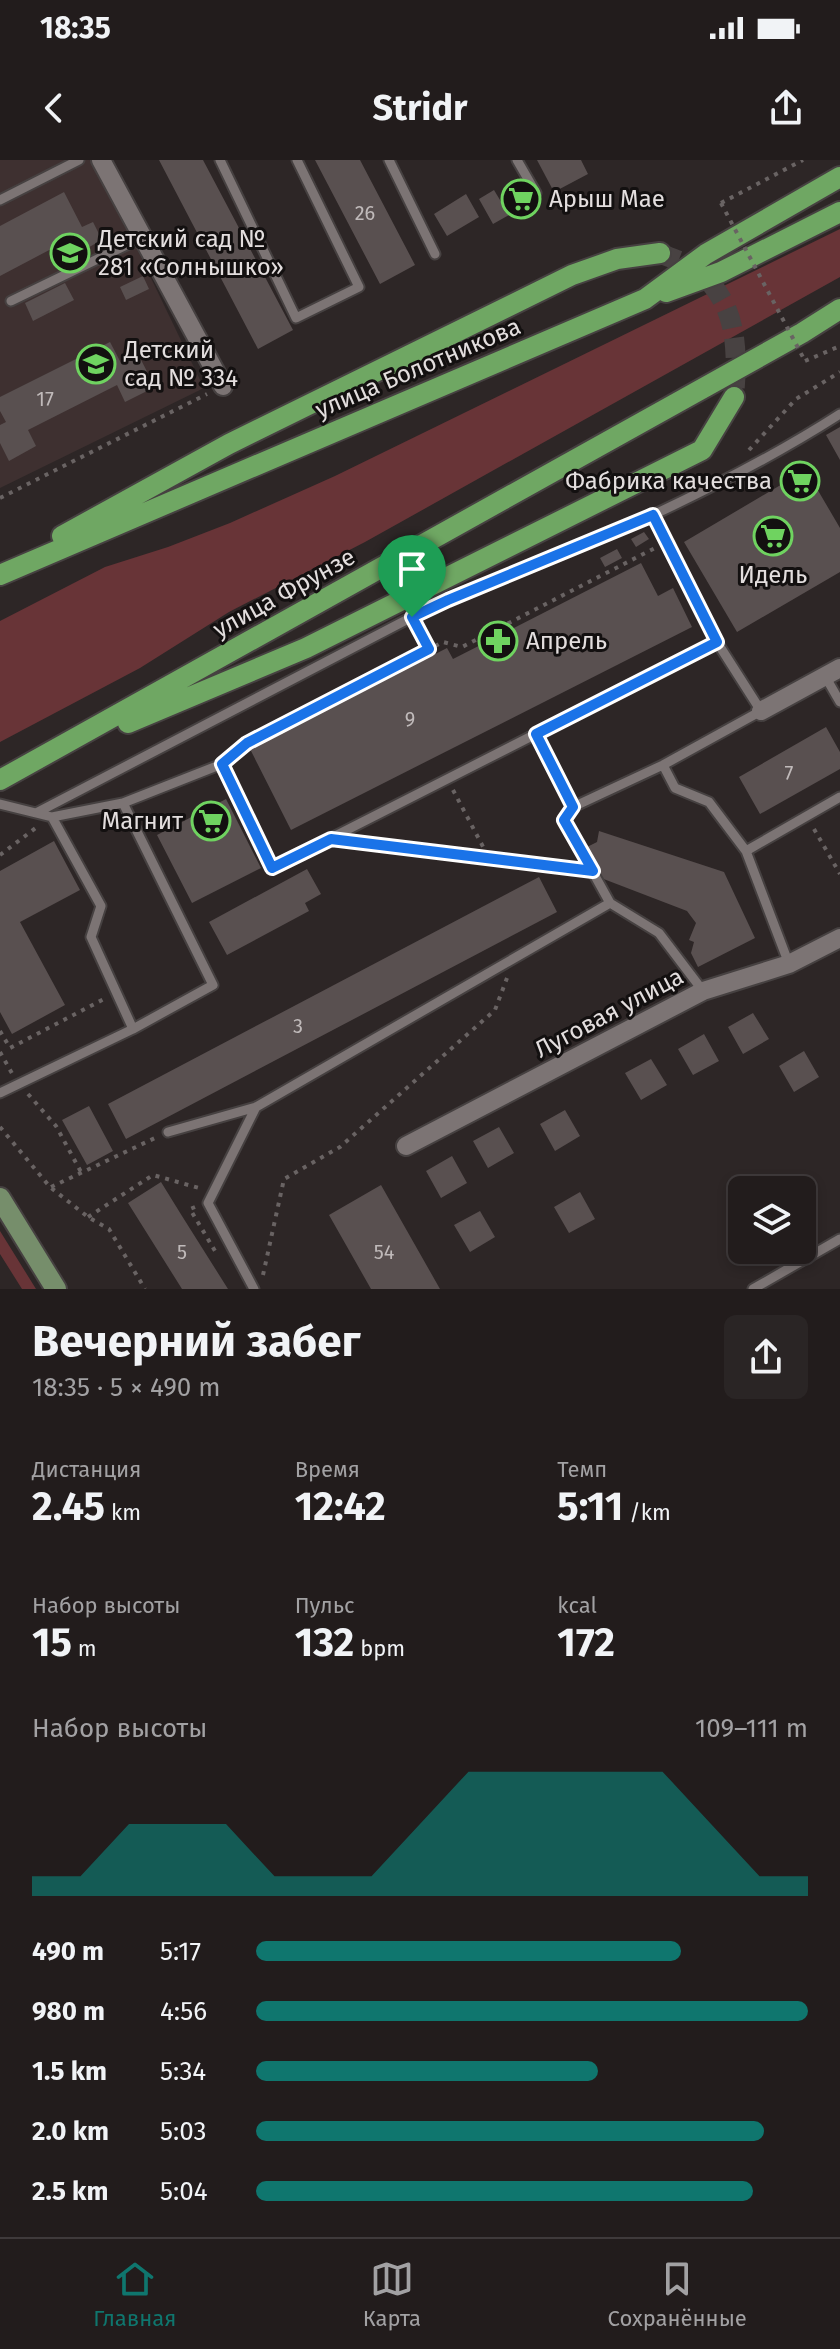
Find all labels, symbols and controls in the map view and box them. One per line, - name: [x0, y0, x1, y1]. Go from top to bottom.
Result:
- text: 18:35: [40, 10, 111, 46]
- icon: back: [32, 86, 76, 130]
- text: Stridr: [372, 86, 468, 130]
- icon: share: [764, 86, 808, 130]
- supermarket icon: Арыш Мае: [500, 178, 542, 220]
- place label: Арыш Мае: [549, 185, 665, 213]
- house number: 26: [355, 201, 375, 225]
- place label: Детский сад № 281 «Солнышко»: [97, 225, 284, 281]
- school or university icon: Детский сад № 281 «Солнышко»: [49, 232, 91, 274]
- street label: улица Болотникова: [311, 312, 525, 424]
- place label: Детский сад № 334: [123, 336, 238, 392]
- school or university icon: Детский сад № 334: [75, 343, 117, 385]
- house number: 17: [36, 387, 54, 411]
- supermarket icon: Фабрика качества: [779, 460, 821, 502]
- place label: Фабрика качества: [565, 467, 772, 495]
- supermarket icon: Идель: [752, 515, 794, 557]
- pin: [378, 535, 446, 617]
- street label: улица Фрунзе: [208, 542, 360, 644]
- icon: arrive: [390, 547, 434, 591]
- place label: Идель: [739, 561, 807, 589]
- pharmacy icon: Апрель: [477, 620, 519, 662]
- place label: Апрель: [526, 627, 607, 655]
- house number: 9: [405, 707, 415, 731]
- house number: 7: [785, 761, 794, 785]
- supermarket icon: Магнит: [190, 800, 232, 842]
- place label: Магнит: [102, 807, 183, 835]
- street label: Луговая улица: [530, 962, 688, 1064]
- house number: 3: [293, 1014, 303, 1038]
- map controls: [728, 1176, 816, 1264]
- button: layers: [728, 1176, 816, 1264]
- house number: 5: [177, 1240, 187, 1264]
- house number: 54: [374, 1240, 395, 1264]
- text: Вечерний забег: [32, 1315, 361, 1368]
- button: share: [724, 1315, 808, 1399]
- text: 18:35 · 5 × 490 m: [32, 1372, 221, 1403]
- text: Дистанция: [32, 1456, 141, 1483]
- text: Время: [295, 1456, 360, 1483]
- text: Темп: [557, 1456, 607, 1483]
- text: 2.45: [32, 1483, 105, 1531]
- text: 12:42: [295, 1483, 386, 1531]
- text: 5:11: [557, 1483, 623, 1531]
- text: km: [105, 1499, 141, 1526]
- text: /km: [623, 1499, 671, 1526]
- text: Набор высоты: [32, 1592, 180, 1619]
- text: Пульс: [295, 1592, 355, 1619]
- text: kcal: [557, 1592, 597, 1619]
- text: 15: [32, 1619, 72, 1667]
- text: 132: [295, 1619, 354, 1667]
- text: 172: [557, 1619, 615, 1667]
- text: m: [72, 1635, 97, 1662]
- text: bpm: [354, 1635, 405, 1662]
- text: Набор высоты: [32, 1713, 207, 1744]
- text: 109–111 m: [695, 1713, 808, 1744]
- text: 490 m: [32, 1936, 104, 1967]
- text: 5:17: [160, 1936, 201, 1967]
- text: 980 m: [32, 1996, 105, 2027]
- text: 4:56: [160, 1996, 207, 2027]
- text: 1.5 km: [32, 2056, 107, 2087]
- text: 5:34: [160, 2056, 206, 2087]
- text: 2.0 km: [32, 2116, 109, 2147]
- text: 5:03: [160, 2116, 207, 2147]
- text: 2.5 km: [32, 2176, 108, 2207]
- text: 5:04: [160, 2176, 208, 2207]
- tab: Главная: [93, 2257, 176, 2332]
- tab: Карта: [363, 2257, 421, 2332]
- tab: Сохранённые: [608, 2257, 747, 2332]

